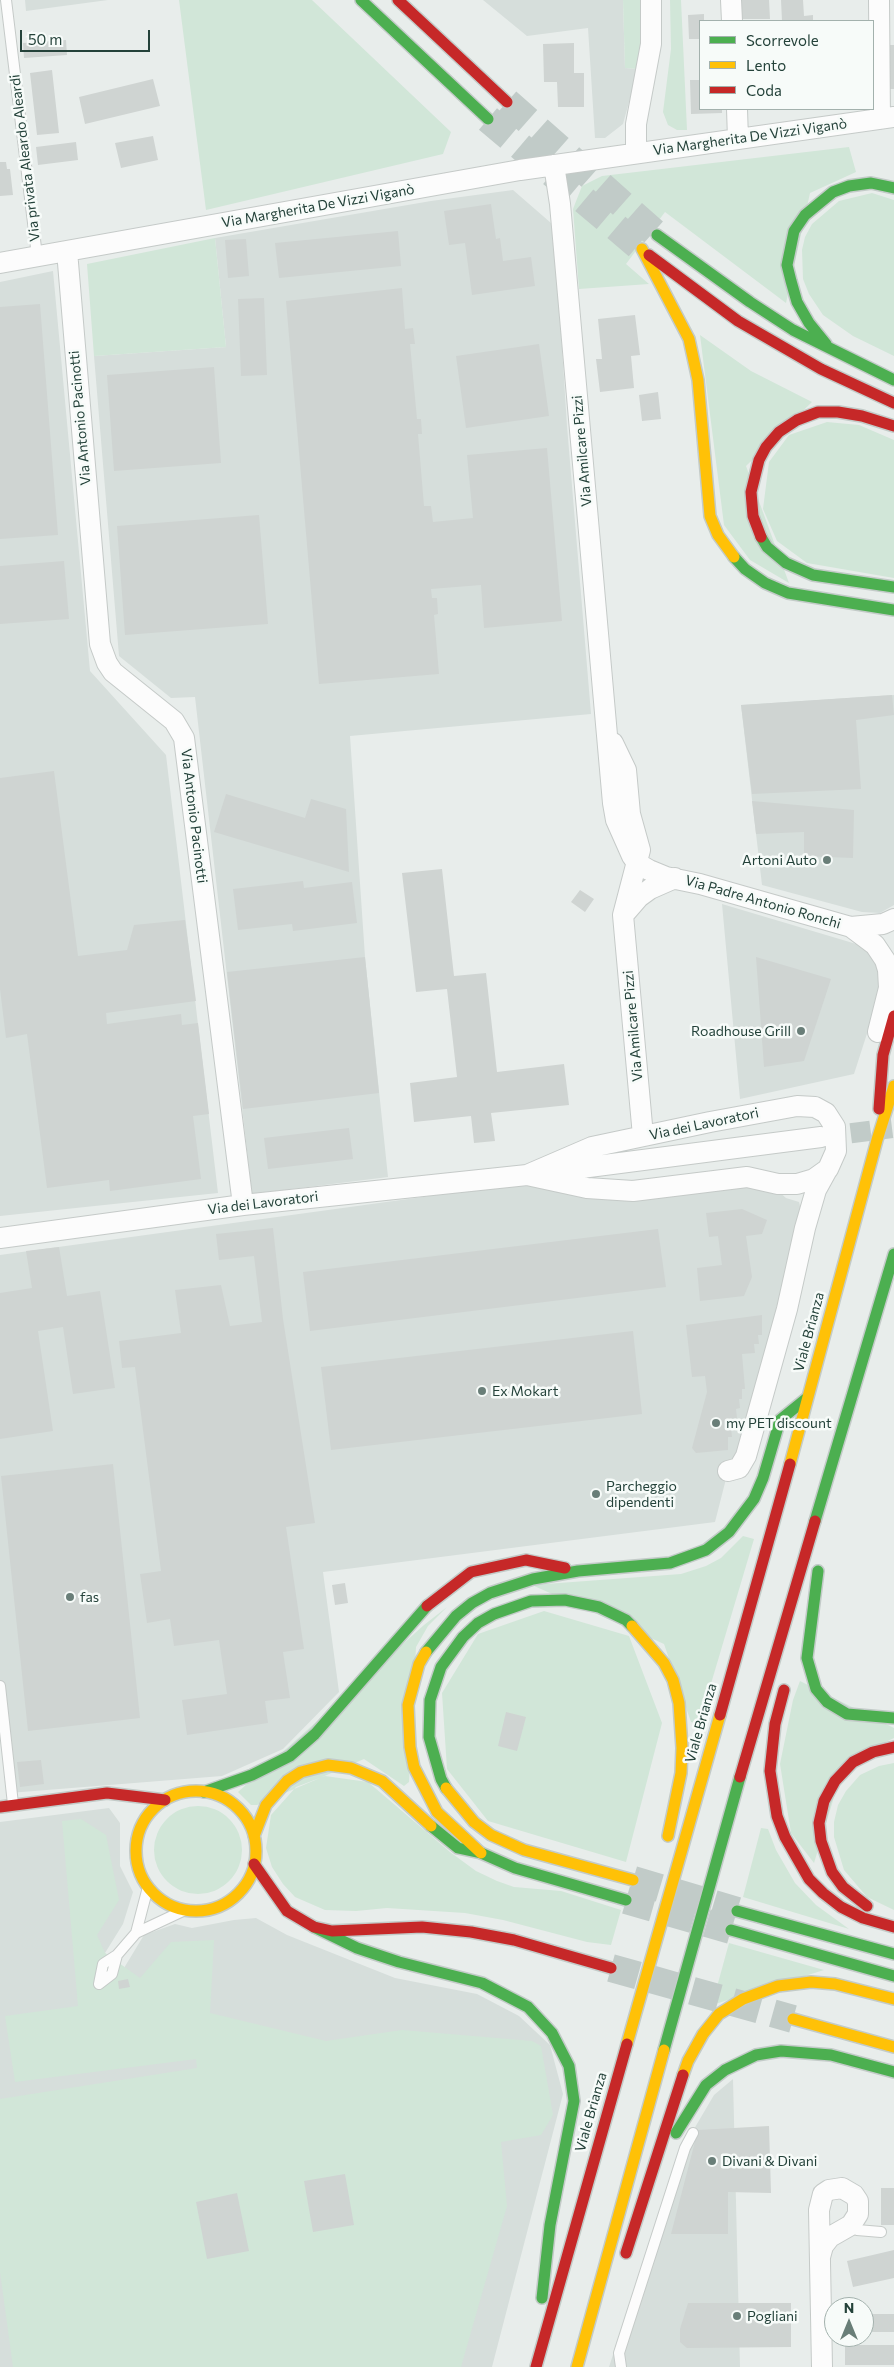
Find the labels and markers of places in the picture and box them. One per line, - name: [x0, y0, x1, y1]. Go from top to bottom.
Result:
- place label: Artoni Auto: [742, 852, 817, 868]
- marker: Artoni Auto: [821, 854, 833, 866]
- place label: Roadhouse Grill: [691, 1023, 791, 1039]
- marker: Roadhouse Grill: [795, 1025, 807, 1037]
- place label: Ex Mokart: [492, 1383, 558, 1399]
- marker: Ex Mokart: [476, 1385, 488, 1397]
- place label: my PET discount: [726, 1415, 832, 1431]
- marker: my PET discount: [710, 1417, 722, 1429]
- place label: Parcheggio dipendenti: [606, 1478, 677, 1510]
- marker: Parcheggio dipendenti: [590, 1488, 602, 1500]
- place label: fas: [80, 1589, 99, 1605]
- marker: fas: [64, 1591, 76, 1603]
- place label: Divani & Divani: [722, 2153, 817, 2169]
- marker: Divani & Divani: [706, 2155, 718, 2167]
- place label: Pogliani: [747, 2308, 798, 2324]
- marker: Pogliani: [731, 2310, 743, 2322]

